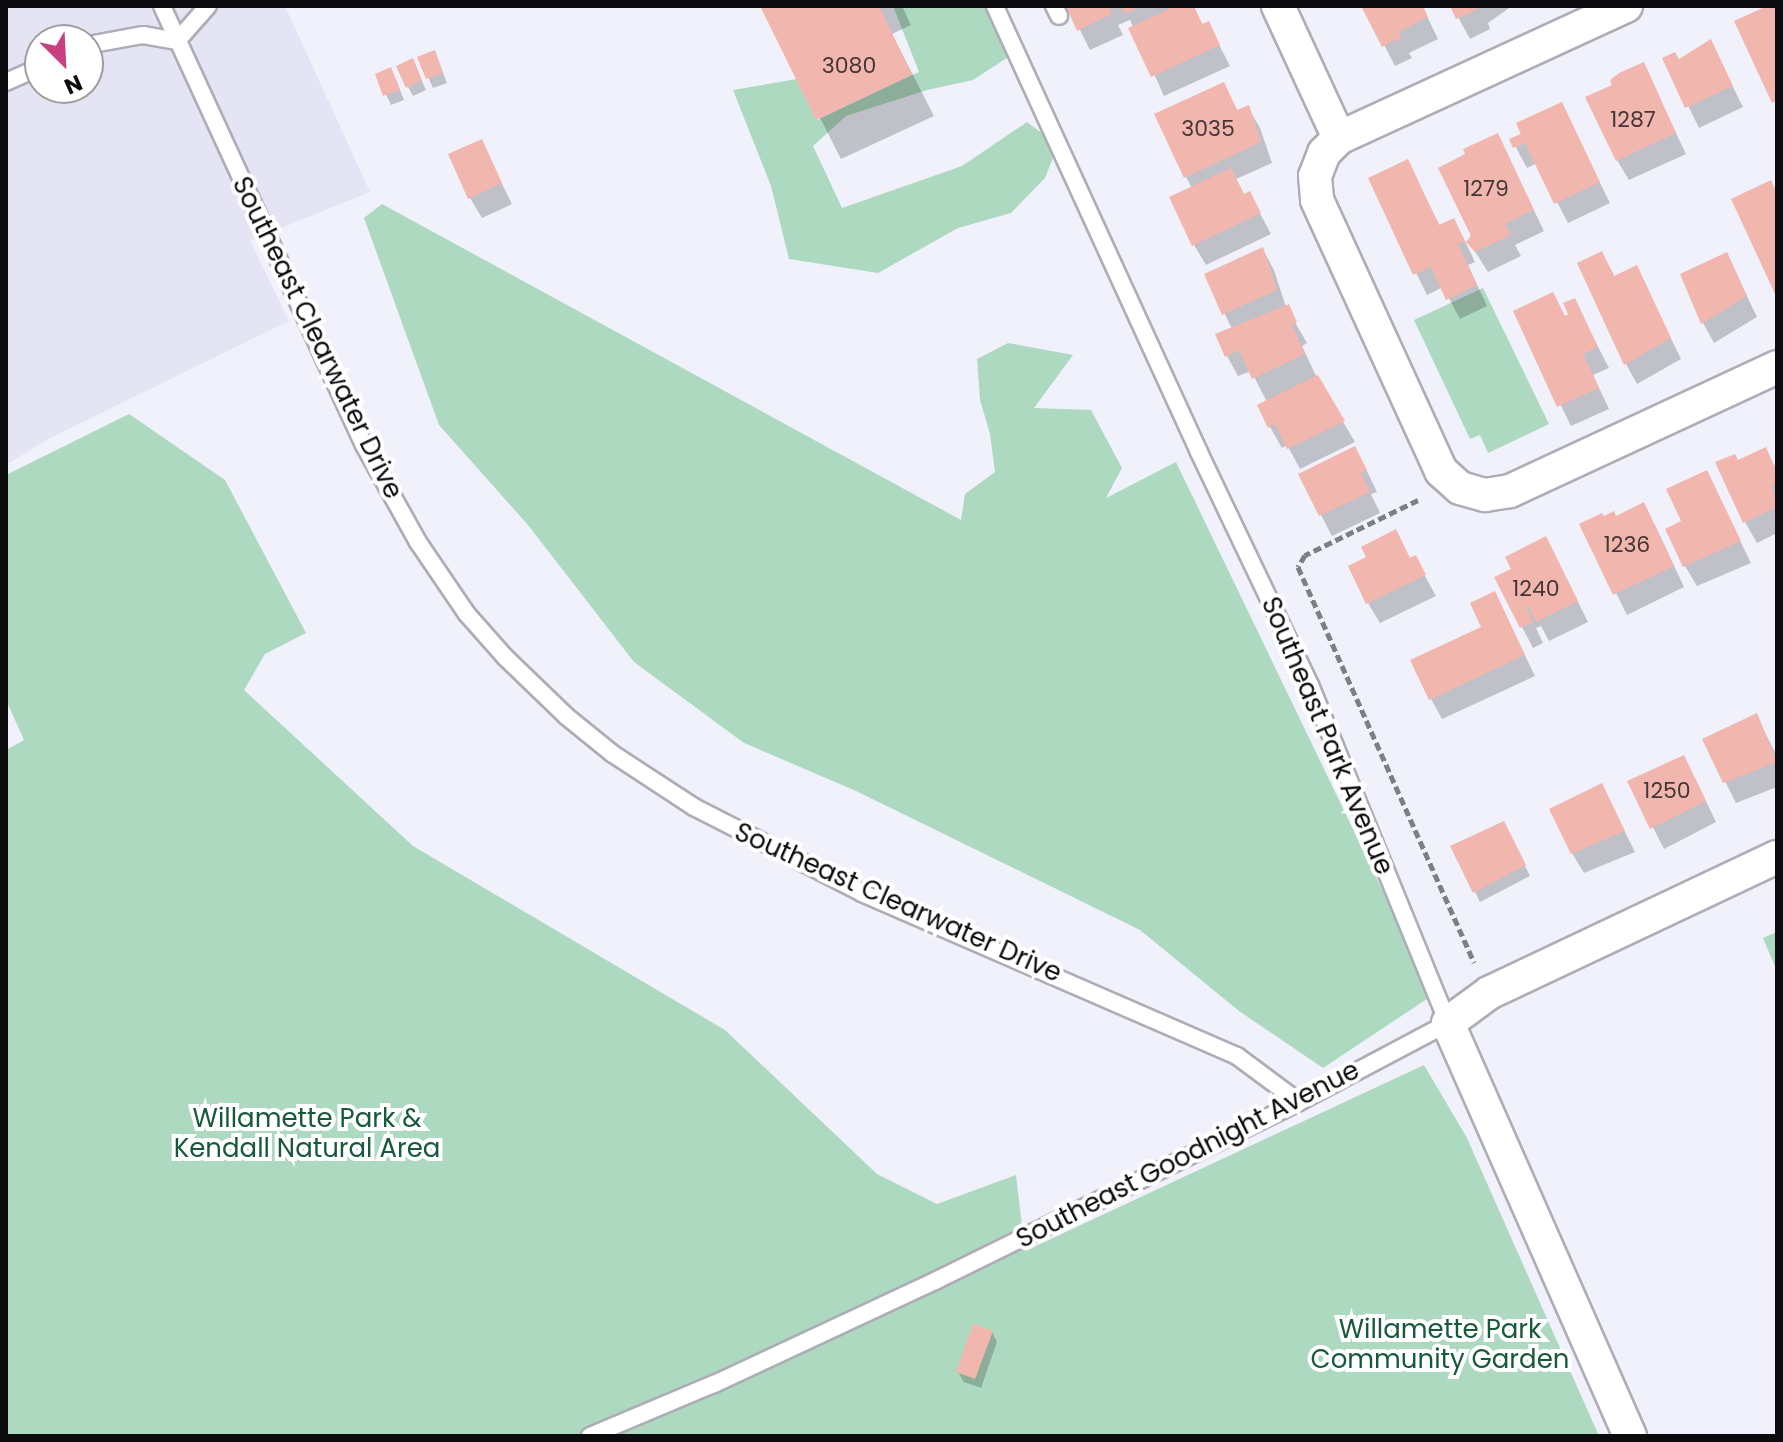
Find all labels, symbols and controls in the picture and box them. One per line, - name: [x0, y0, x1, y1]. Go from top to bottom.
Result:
- north arrow: [24, 24, 104, 104]
- house number: 3080: [822, 53, 876, 79]
- text: N: [59, 67, 87, 102]
- house number: 1287: [1610, 107, 1656, 133]
- house number: 3035: [1181, 116, 1235, 142]
- street label: Southeast Clearwater Drive: [225, 172, 409, 504]
- house number: 1279: [1463, 176, 1509, 202]
- house number: 1236: [1604, 532, 1650, 558]
- house number: 1240: [1512, 576, 1560, 602]
- street label: Southeast Park Avenue: [1254, 592, 1400, 880]
- house number: 1250: [1643, 778, 1691, 804]
- street label: Southeast Clearwater Drive: [730, 817, 1066, 989]
- street label: Southeast Goodnight Avenue: [1011, 1055, 1365, 1255]
- park label: Willamette Park & Kendall Natural Area: [174, 1103, 440, 1164]
- park label: Willamette Park Community Garden: [1311, 1314, 1569, 1376]

